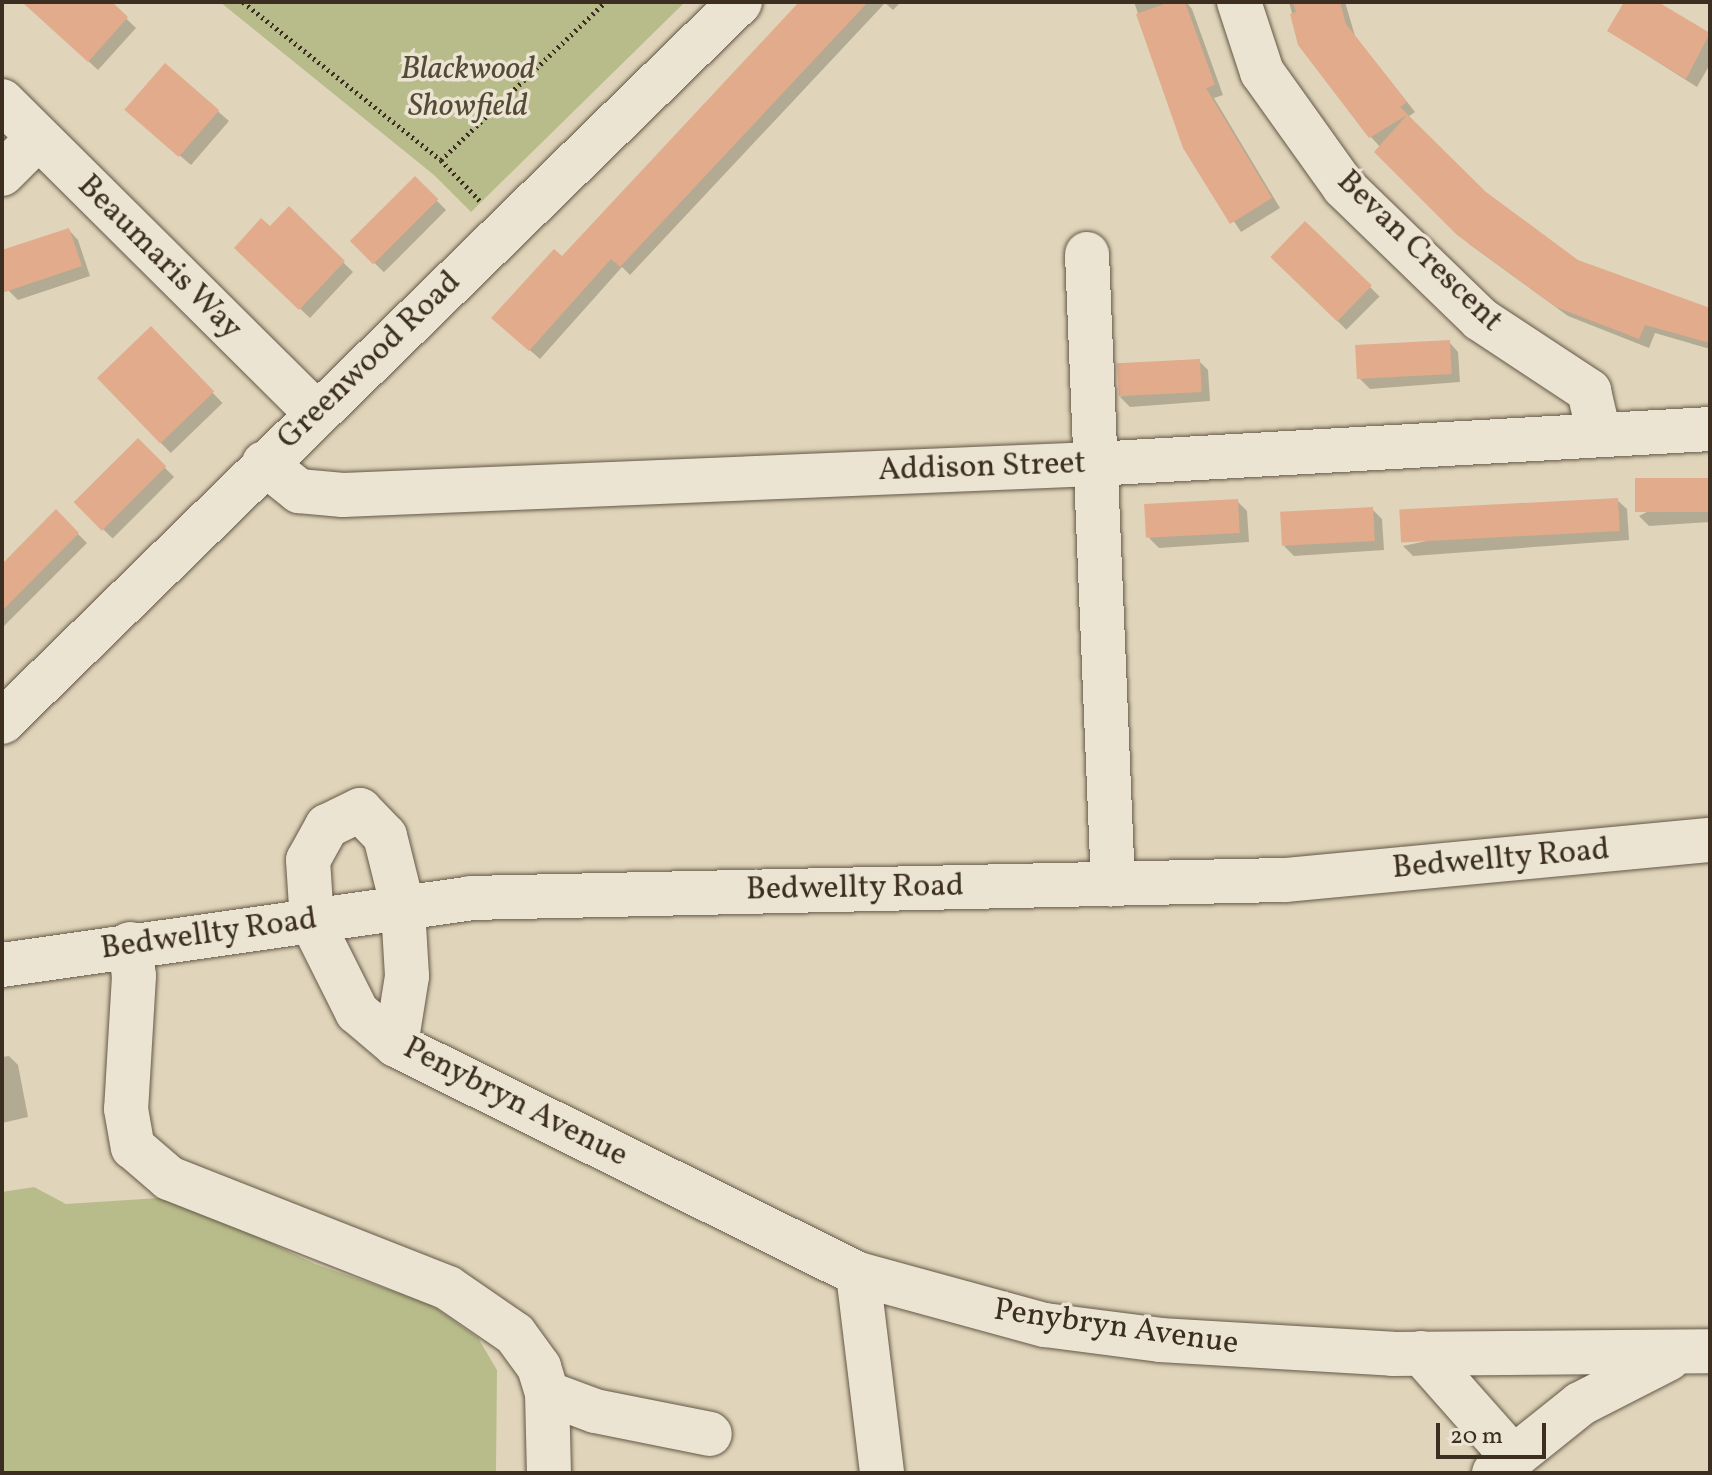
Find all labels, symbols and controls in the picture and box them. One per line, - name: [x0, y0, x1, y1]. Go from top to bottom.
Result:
- park label: Blackwood Showfield: [401, 52, 535, 127]
- street label: Bevan Crescent: [1328, 163, 1510, 341]
- street label: Beaumaris Way: [68, 167, 250, 349]
- street label: Greenwood Road: [270, 264, 470, 458]
- street label: Addison Street: [878, 445, 1086, 491]
- street label: Bedwellty Road: [1390, 831, 1612, 889]
- street label: Bedwellty Road: [745, 868, 965, 910]
- street label: Bedwellty Road: [98, 901, 320, 969]
- street label: Penybryn Avenue: [396, 1030, 634, 1176]
- street label: Penybryn Avenue: [991, 1292, 1241, 1364]
- scale bar: [1440, 1407, 1550, 1457]
- text: 20 m: [1450, 1420, 1503, 1454]

